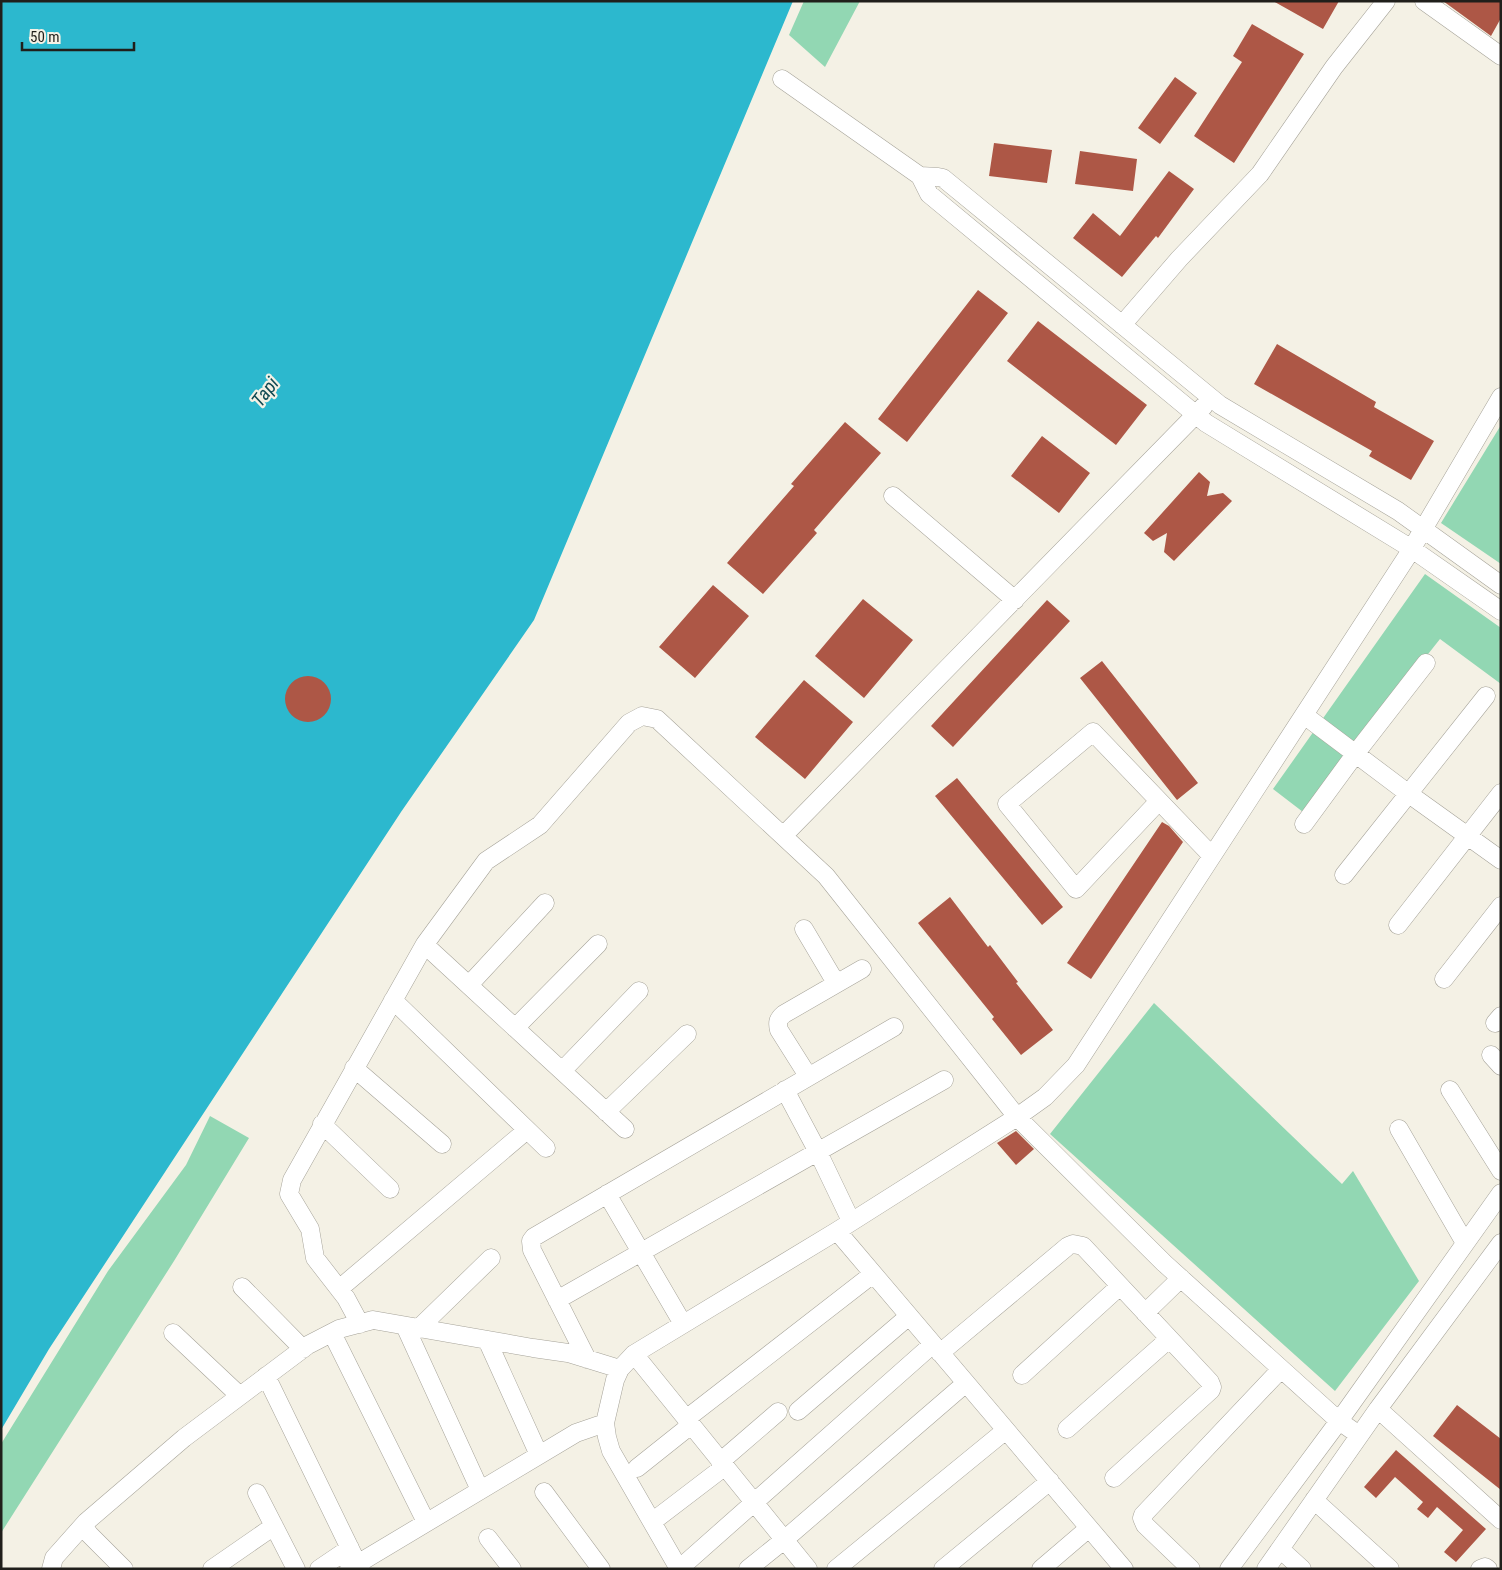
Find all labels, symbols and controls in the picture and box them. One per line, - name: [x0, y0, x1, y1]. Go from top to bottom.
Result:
- scale bar: [22, 20, 135, 52]
- text: 50 m: [30, 28, 60, 46]
- water label: Tapi: [247, 372, 284, 411]

